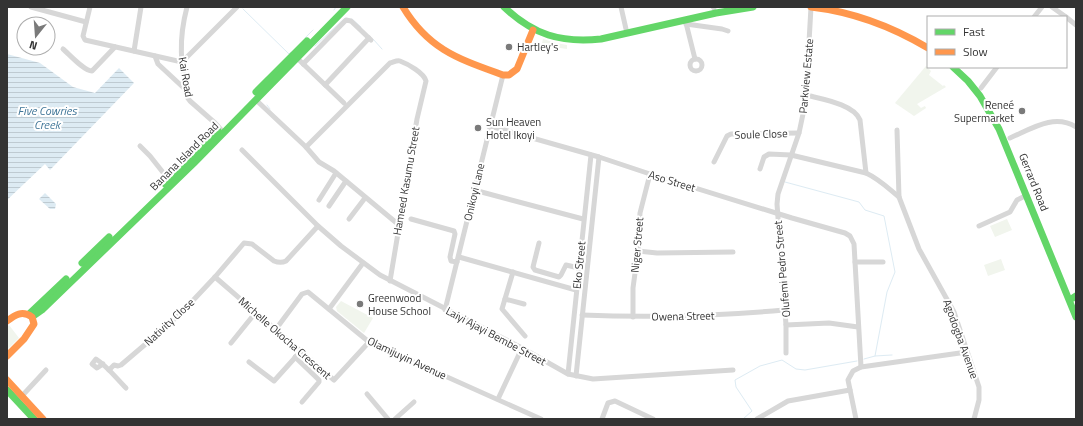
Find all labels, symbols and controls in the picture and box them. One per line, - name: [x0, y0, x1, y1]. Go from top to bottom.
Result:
- north arrow: [16, 16, 56, 56]
- legend: [927, 16, 1067, 68]
- text: Fast: [963, 22, 986, 41]
- text: N: [27, 37, 39, 54]
- street label: Parkview Estate: [795, 37, 817, 114]
- place label: Hartley's: [517, 39, 558, 55]
- marker: Hartley's: [504, 42, 514, 52]
- text: Slow: [963, 42, 988, 61]
- street label: Kai Road: [175, 56, 197, 98]
- place label: Reneé Supermarket: [954, 97, 1014, 126]
- water label: Five Cowries Creek: [17, 101, 77, 134]
- marker: Reneé Supermarket: [1017, 106, 1027, 116]
- place label: Sun Heaven Hotel Ikoyi: [486, 114, 541, 143]
- street label: Banana Island Road: [146, 118, 222, 194]
- marker: Sun Heaven Hotel Ikoyi: [473, 123, 483, 133]
- street label: Hameed Kasumu Street: [389, 125, 423, 237]
- street label: Soule Close: [734, 125, 788, 143]
- street label: Gerrard Road: [1015, 151, 1053, 214]
- street label: Onikoyi Lane: [460, 161, 489, 222]
- street label: Aso Street: [647, 166, 698, 196]
- street label: Niger Street: [627, 216, 647, 273]
- street label: Olufemi Pedro Street: [770, 220, 794, 318]
- street label: Eko Street: [569, 240, 589, 290]
- place label: Greenwood House School: [368, 290, 431, 319]
- street label: Michelle Okocha Crescent: [235, 293, 335, 383]
- street label: Nativity Close: [140, 294, 198, 350]
- street label: Agodogba Avenue: [939, 297, 983, 381]
- marker: Greenwood House School: [355, 299, 365, 309]
- street label: Laiyi Ajayi Bembe Street: [443, 303, 549, 369]
- street label: Owena Street: [651, 307, 715, 325]
- street label: Olamijuyin Avenue: [365, 333, 450, 384]

